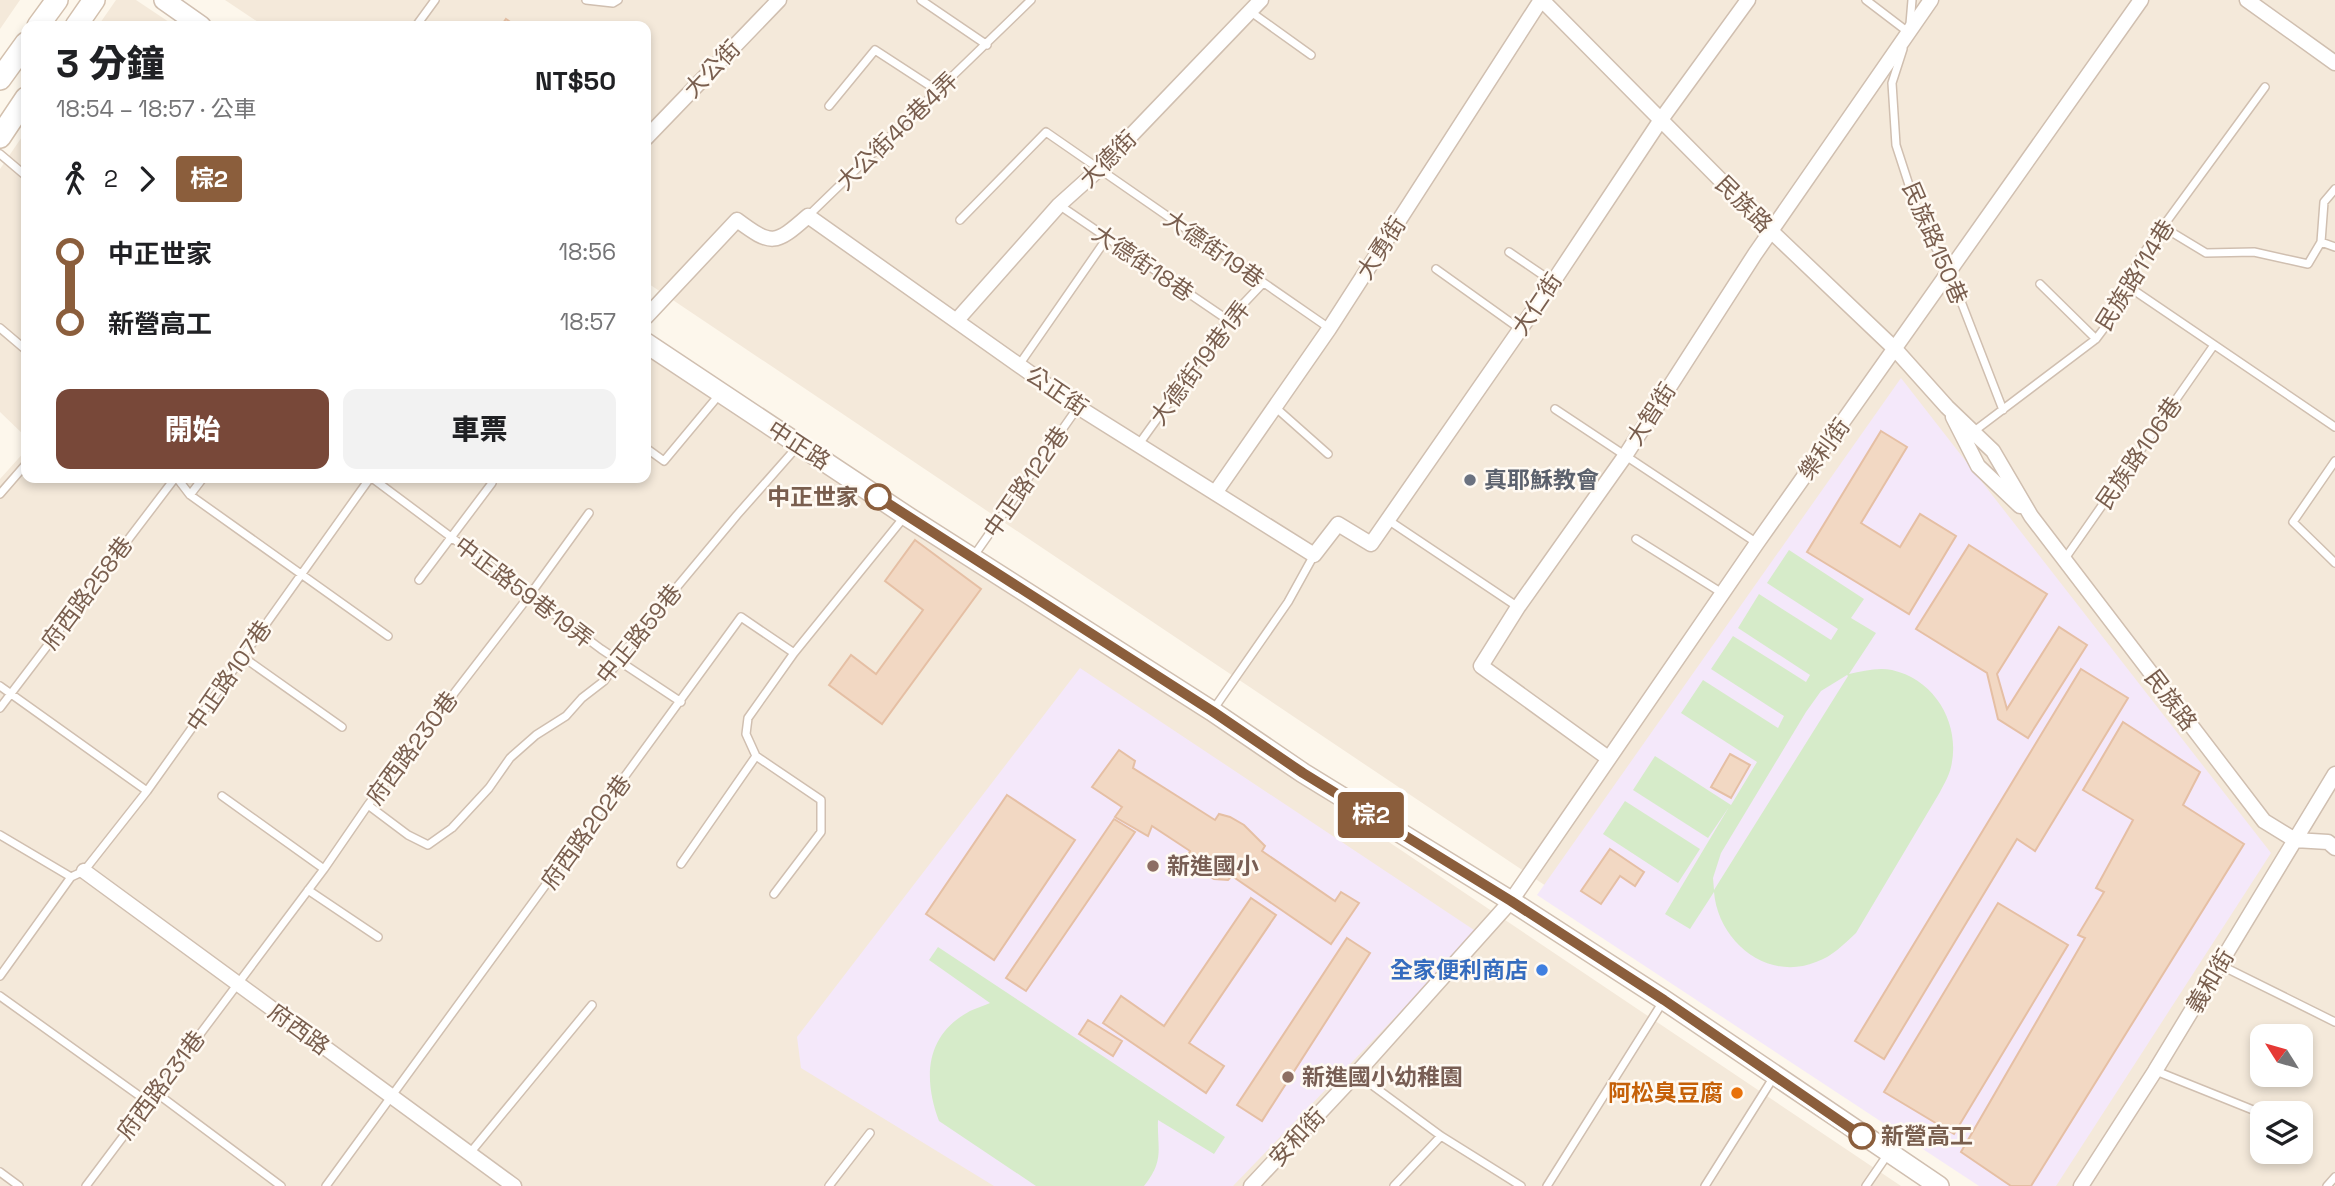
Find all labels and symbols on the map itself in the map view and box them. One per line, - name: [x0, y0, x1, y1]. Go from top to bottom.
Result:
- street label: 大公街: [677, 34, 747, 104]
- street label: 大公街46巷4弄: [830, 65, 964, 197]
- street label: 大德街: [1073, 124, 1143, 194]
- street label: 民族路: [1709, 169, 1779, 239]
- street label: 民族路150巷: [1896, 177, 1974, 309]
- street label: 大德街19巷: [1158, 204, 1270, 294]
- street label: 大勇街: [1350, 211, 1412, 285]
- street label: 民族路114巷: [2089, 214, 2181, 336]
- street label: 大德街18巷: [1087, 218, 1199, 308]
- street label: 大仁街: [1505, 267, 1569, 341]
- street label: 大德街19巷1弄: [1143, 295, 1257, 431]
- street label: 公正街: [1020, 359, 1094, 423]
- street label: 大智街: [1620, 377, 1682, 451]
- street label: 民族路106巷: [2089, 391, 2189, 515]
- street label: 樂利街: [1792, 412, 1856, 486]
- street label: 中正路: [762, 414, 836, 476]
- street label: 中正路122巷: [977, 420, 1075, 544]
- place label: 真耶穌教會: [1484, 465, 1599, 495]
- marker: 真耶穌教會: [1462, 472, 1478, 488]
- place label: 中正世家: [767, 482, 859, 512]
- marker: 中正世家: [865, 484, 891, 510]
- street label: 府西路258巷: [35, 530, 139, 656]
- street label: 中正路59巷19弄: [448, 530, 600, 654]
- street label: 中正路59巷: [590, 578, 688, 690]
- street label: 中正路107巷: [180, 615, 278, 737]
- street label: 民族路: [2138, 663, 2204, 737]
- street label: 府西路230巷: [360, 685, 464, 811]
- street label: 府西路202巷: [534, 769, 638, 895]
- line badge: 棕2: [1340, 792, 1402, 838]
- place label: 新進國小: [1167, 851, 1259, 881]
- marker: 新進國小: [1145, 858, 1161, 874]
- street label: 義和街: [2179, 944, 2241, 1018]
- place label: 全家便利商店: [1390, 955, 1528, 985]
- marker: 全家便利商店: [1534, 962, 1550, 978]
- street label: 府西路: [262, 997, 336, 1061]
- street label: 府西路231巷: [110, 1024, 212, 1146]
- north arrow: [2250, 1024, 2314, 1087]
- place label: 新進國小幼稚園: [1302, 1062, 1463, 1092]
- marker: 新進國小幼稚園: [1280, 1069, 1296, 1085]
- place label: 阿松臭豆腐: [1608, 1078, 1723, 1108]
- marker: 阿松臭豆腐: [1729, 1085, 1745, 1101]
- street label: 安和街: [1263, 1102, 1331, 1172]
- place label: 新營高工: [1881, 1121, 1973, 1151]
- marker: 新營高工: [1849, 1123, 1875, 1149]

